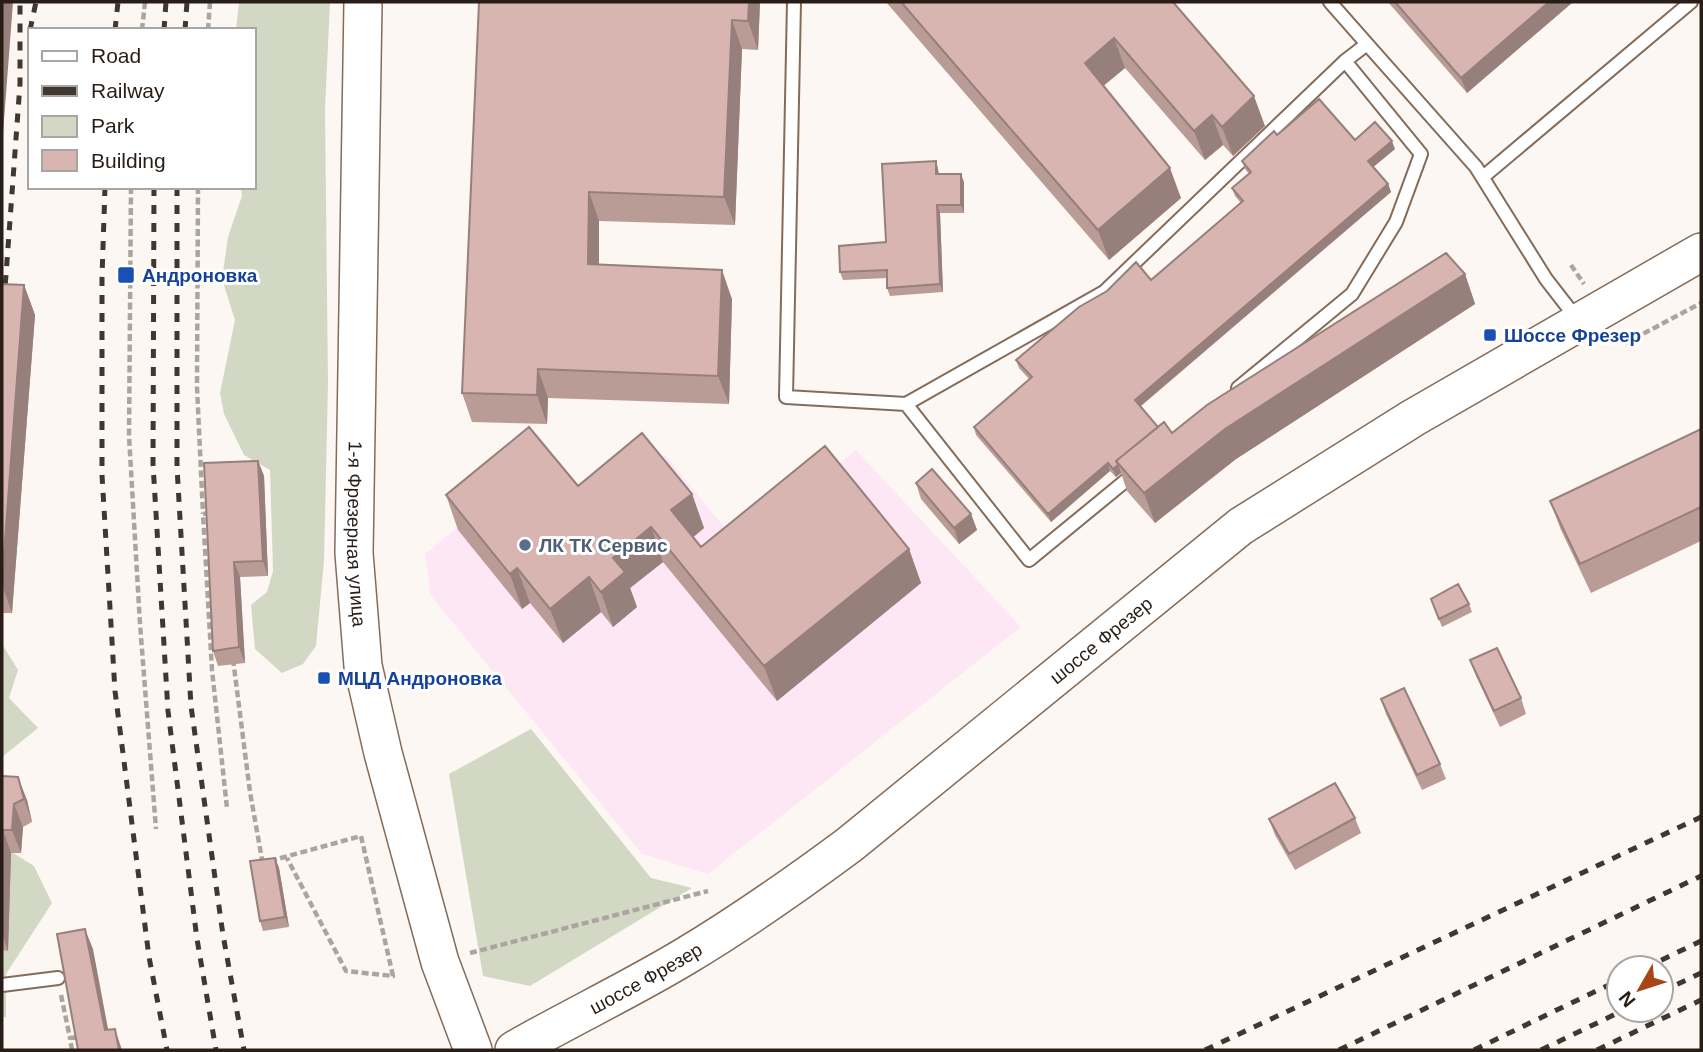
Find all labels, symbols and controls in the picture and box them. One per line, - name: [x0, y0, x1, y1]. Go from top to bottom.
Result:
- legend: [28, 28, 256, 189]
- text: Road: [91, 44, 141, 67]
- text: Railway: [91, 79, 165, 102]
- text: Park: [91, 114, 135, 137]
- text: Building: [91, 149, 166, 172]
- marker: Андроновка: [116, 265, 136, 285]
- place label: Андроновка: [142, 265, 258, 286]
- place label: Шоссе Фрезер: [1504, 325, 1641, 346]
- marker: Шоссе Фрезер: [1482, 327, 1498, 343]
- street label: 1-я Фрезерная улица: [343, 441, 370, 628]
- place label: ЛК ТК Сервис: [539, 535, 668, 556]
- marker: ЛК ТК Сервис: [517, 537, 533, 553]
- street label: шоссе Фрезер: [1046, 592, 1156, 688]
- place label: МЦД Андроновка: [338, 668, 502, 689]
- marker: МЦД Андроновка: [316, 670, 332, 686]
- street label: шоссе Фрезер: [586, 938, 706, 1018]
- north arrow: [1605, 954, 1675, 1024]
- text: N: [1615, 987, 1640, 1011]

